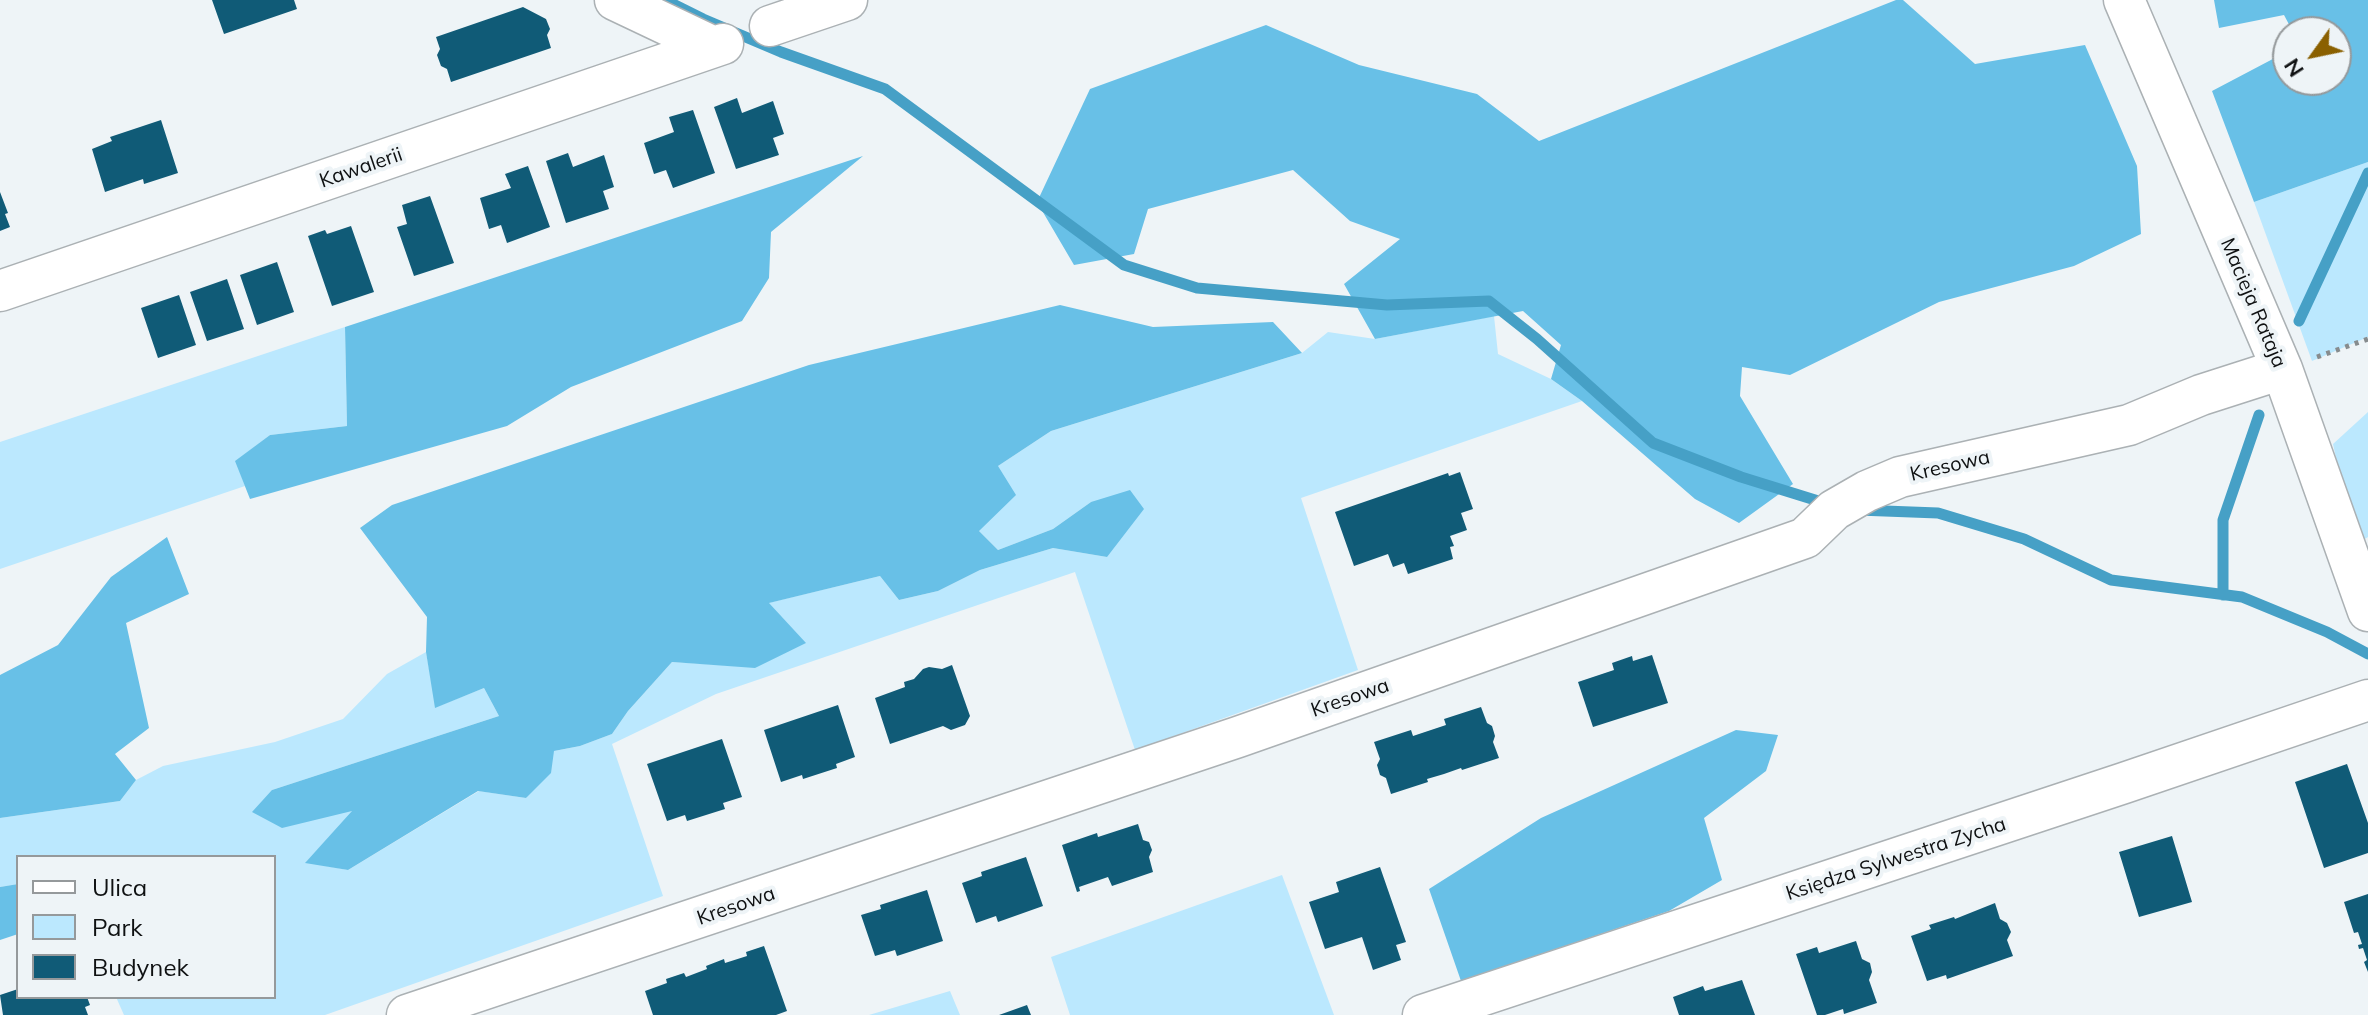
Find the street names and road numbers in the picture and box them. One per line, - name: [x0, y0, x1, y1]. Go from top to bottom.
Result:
- street label: Kawalerii: [316, 143, 406, 193]
- street label: Macieja Rataja: [2215, 235, 2291, 371]
- street label: Kresowa: [1908, 445, 1992, 487]
- street label: Kresowa: [1308, 673, 1392, 723]
- street label: Księdza Sylwestra Zycha: [1783, 812, 2009, 906]
- street label: Kresowa: [694, 881, 778, 931]

